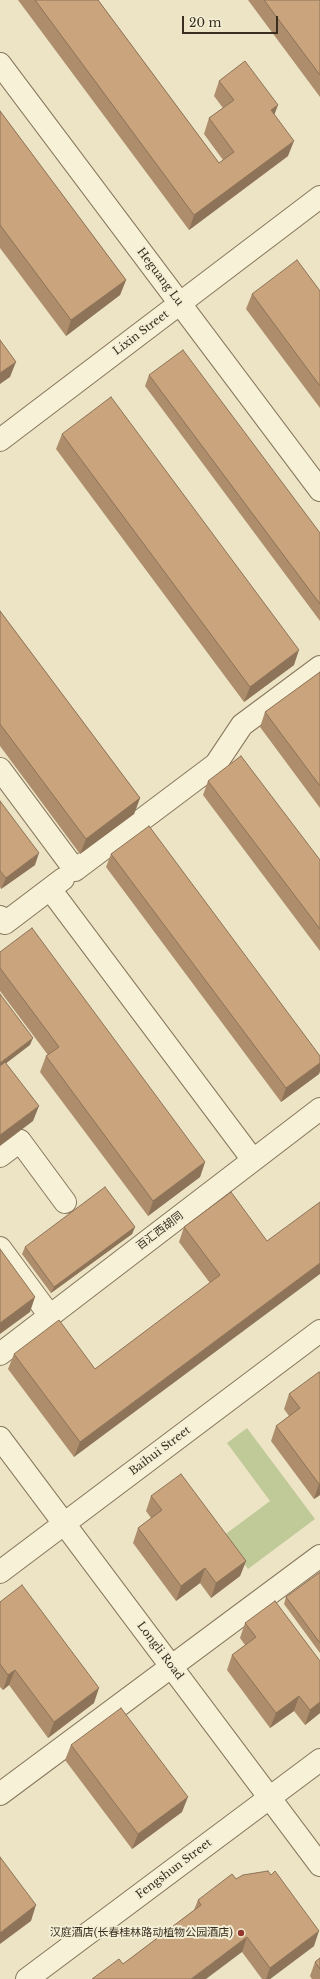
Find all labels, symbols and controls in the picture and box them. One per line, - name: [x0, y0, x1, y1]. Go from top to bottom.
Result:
- scale bar: [184, 8, 280, 34]
- text: 20 m: [189, 15, 221, 30]
- street label: Heguang Lu: [134, 245, 186, 309]
- street label: Lixin Street: [111, 308, 171, 358]
- street label: 百汇西胡同: [134, 1209, 186, 1253]
- street label: Baihui Street: [127, 1424, 193, 1478]
- street label: Longli Road: [134, 1619, 186, 1683]
- street label: Fengshun Street: [134, 1836, 214, 1902]
- place label: 汉庭酒店(长春桂林路动植物公园酒店): [50, 1926, 233, 1940]
- marker: 汉庭酒店(长春桂林路动植物公园酒店): [236, 1928, 246, 1938]

